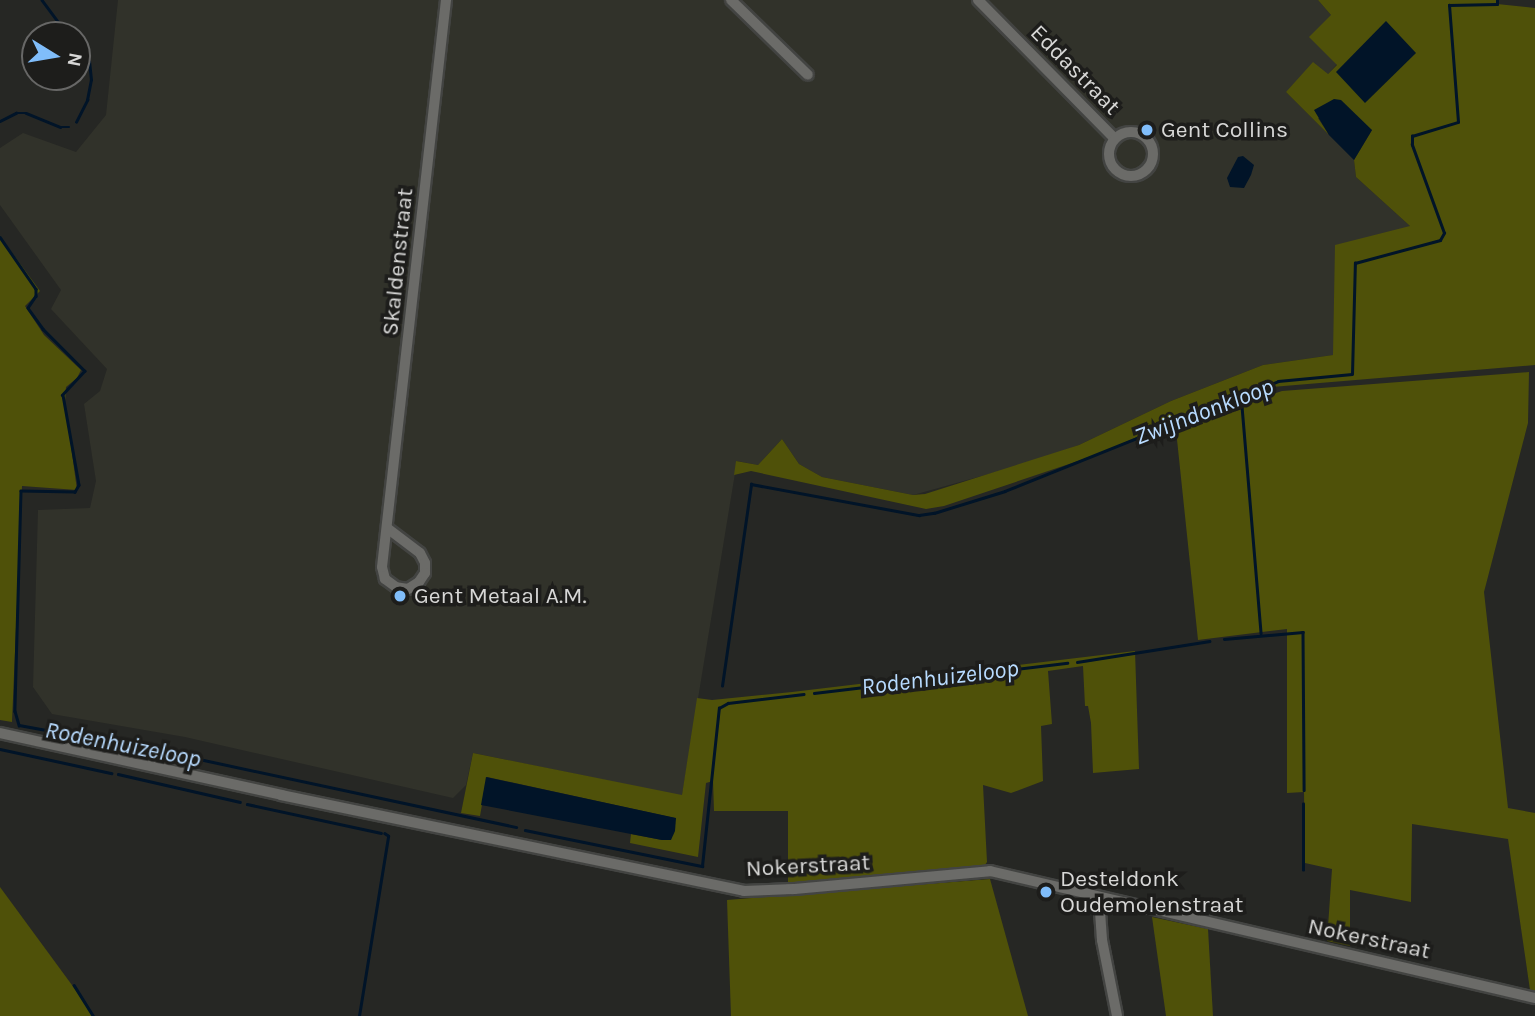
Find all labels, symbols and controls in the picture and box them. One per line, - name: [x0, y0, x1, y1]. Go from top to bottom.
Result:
- street label: Eddastraat: [1024, 19, 1126, 121]
- north arrow: [21, 21, 91, 91]
- text: N: [63, 51, 87, 68]
- place label: Gent Collins: [1161, 116, 1288, 144]
- marker: Gent Collins: [1139, 122, 1155, 138]
- street label: Skaldenstraat: [377, 187, 419, 337]
- water label: Zwijndonkloop: [1130, 372, 1278, 452]
- place label: Gent Metaal A.M.: [414, 582, 587, 610]
- marker: Gent Metaal A.M.: [392, 588, 408, 604]
- water label: Rodenhuizeloop: [860, 654, 1020, 702]
- water label: Rodenhuizeloop: [42, 716, 204, 774]
- street label: Nokerstraat: [745, 849, 871, 883]
- place label: Desteldonk Oudemolenstraat: [1060, 865, 1243, 919]
- marker: Desteldonk Oudemolenstraat: [1038, 884, 1054, 900]
- street label: Nokerstraat: [1305, 913, 1433, 965]

